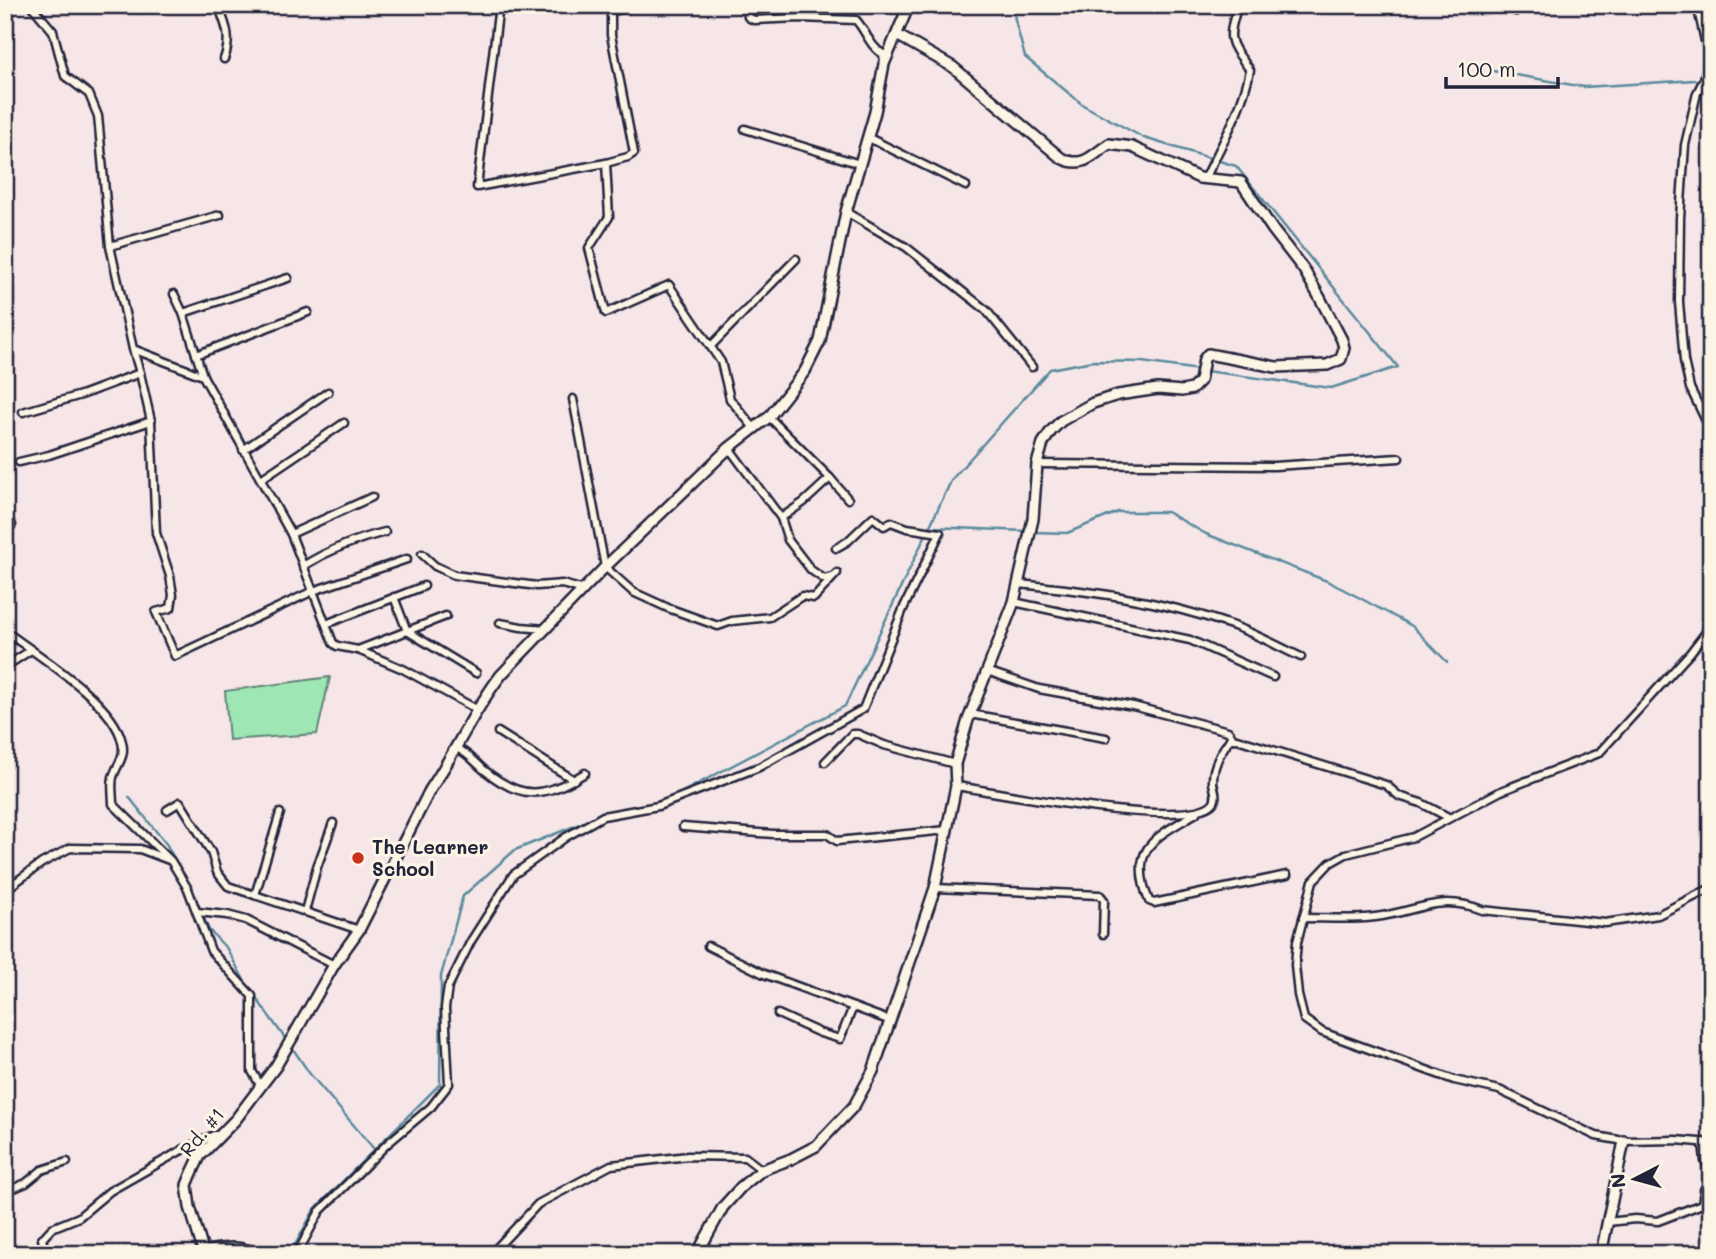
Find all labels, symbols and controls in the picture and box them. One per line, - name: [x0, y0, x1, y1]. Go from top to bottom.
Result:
- scale bar: [1446, 46, 1558, 90]
- text: 100 m: [1457, 55, 1516, 82]
- place label: The Learner School: [372, 834, 489, 881]
- marker: The Learner School: [350, 850, 366, 866]
- street label: Rd. #1: [174, 1102, 229, 1161]
- north arrow: [1600, 1144, 1670, 1214]
- text: N: [1604, 1172, 1631, 1189]

